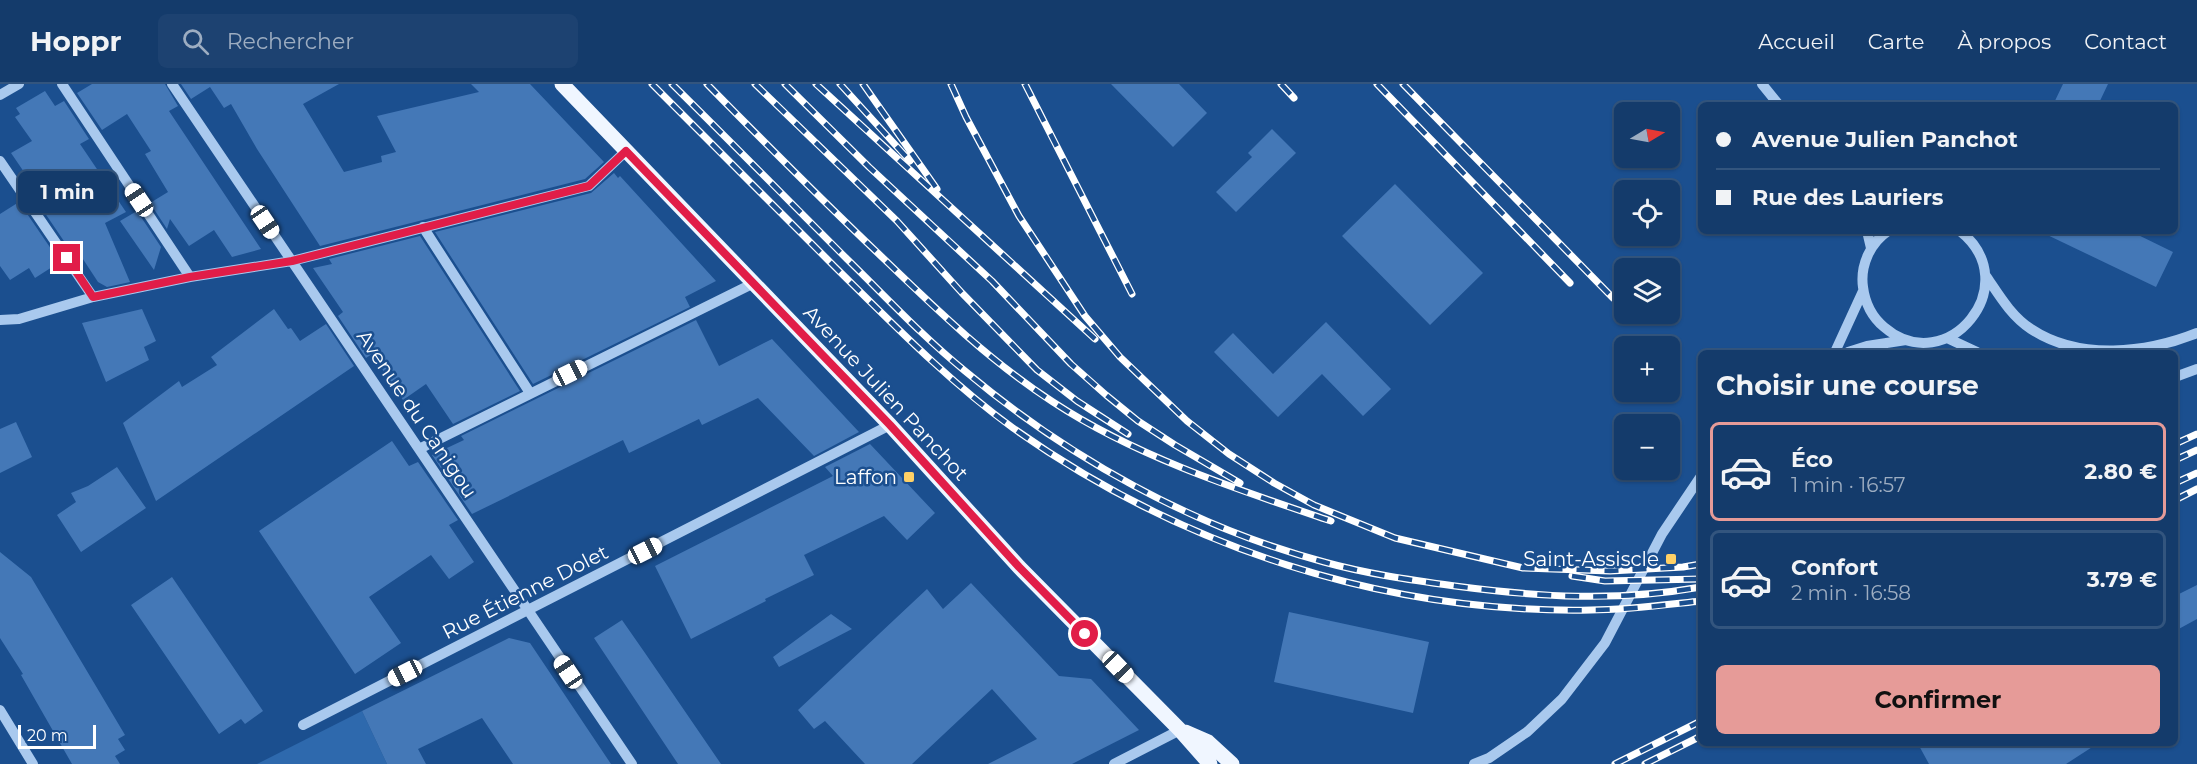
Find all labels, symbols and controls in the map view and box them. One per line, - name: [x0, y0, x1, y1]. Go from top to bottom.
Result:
- search box: [158, 14, 578, 68]
- text: Hoppr: [30, 24, 122, 58]
- icon: search: [179, 25, 212, 58]
- text: Rechercher: [227, 28, 354, 55]
- text: Accueil: [1758, 29, 1835, 54]
- text: Carte: [1868, 29, 1924, 54]
- text: À propos: [1957, 29, 2051, 54]
- text: Contact: [2084, 29, 2167, 54]
- north arrow: [1614, 102, 1680, 168]
- map controls: [1614, 102, 1680, 480]
- text: Avenue Julien Panchot: [1752, 126, 2018, 153]
- callout: 1 min: [17, 171, 116, 213]
- text: 1 min: [40, 180, 95, 204]
- car: [121, 180, 157, 220]
- button: locate: [1614, 180, 1680, 246]
- text: Rue des Lauriers: [1752, 184, 1944, 211]
- car: [247, 202, 283, 242]
- route end: [53, 244, 80, 271]
- button: layers: [1614, 258, 1680, 324]
- street label: Avenue Julien Panchot: [799, 301, 973, 485]
- street label: Avenue du Canigou: [352, 325, 482, 503]
- button: +: [1614, 336, 1680, 402]
- car: [550, 357, 590, 389]
- text: Choisir une course: [1716, 369, 1979, 402]
- button: −: [1614, 414, 1680, 480]
- icon: car: [1719, 445, 1773, 499]
- text: Éco: [1791, 446, 1833, 473]
- text: 2.80 €: [2084, 458, 2157, 485]
- place label: Laffon: [834, 465, 897, 489]
- marker: Laffon: [902, 470, 916, 484]
- text: 1 min · 16:57: [1791, 473, 1906, 497]
- car: [625, 535, 665, 567]
- street label: Rue Étienne Dolet: [438, 540, 612, 644]
- place label: Saint-Assiscle: [1523, 547, 1659, 571]
- marker: Saint-Assiscle: [1664, 552, 1678, 566]
- icon: car: [1719, 553, 1773, 607]
- text: Confort: [1791, 554, 1878, 581]
- text: 3.79 €: [2087, 566, 2157, 593]
- text: 2 min · 16:58: [1791, 581, 1911, 605]
- route start: [1071, 620, 1098, 647]
- car: [1099, 648, 1137, 686]
- car: [550, 652, 586, 692]
- car: [385, 657, 425, 689]
- button: Confirmer: [1716, 665, 2160, 734]
- scale bar: [18, 722, 96, 750]
- text: 20 m: [27, 726, 68, 745]

